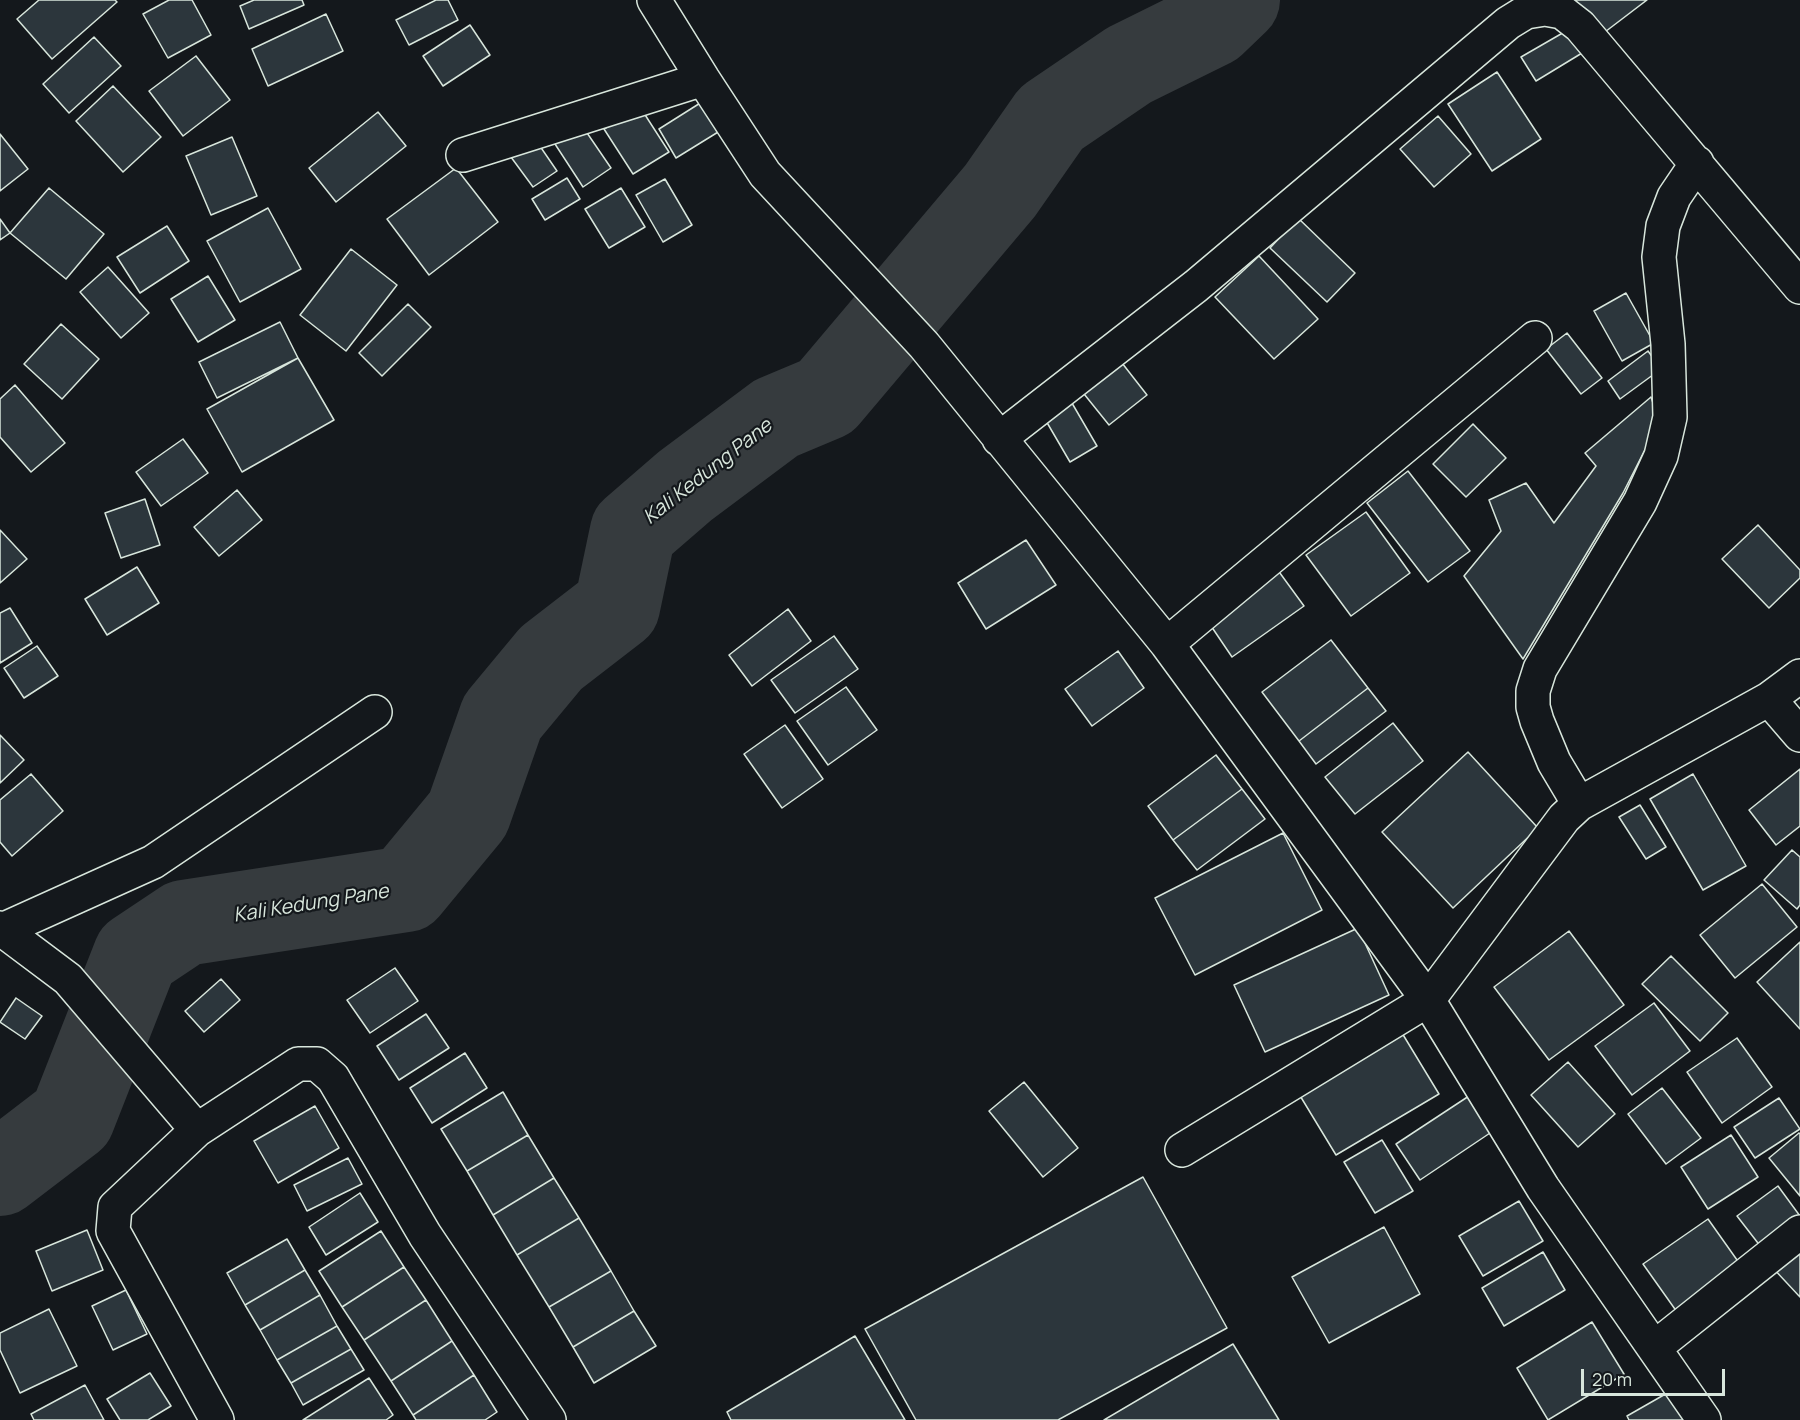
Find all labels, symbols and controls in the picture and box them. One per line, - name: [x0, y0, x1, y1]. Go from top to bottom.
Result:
- water label: Kali Kedung Pane: [639, 414, 777, 530]
- water label: Kali Kedung Pane: [232, 880, 390, 928]
- scale bar: [1584, 1357, 1728, 1395]
- text: 20 m: [1592, 1367, 1632, 1391]

